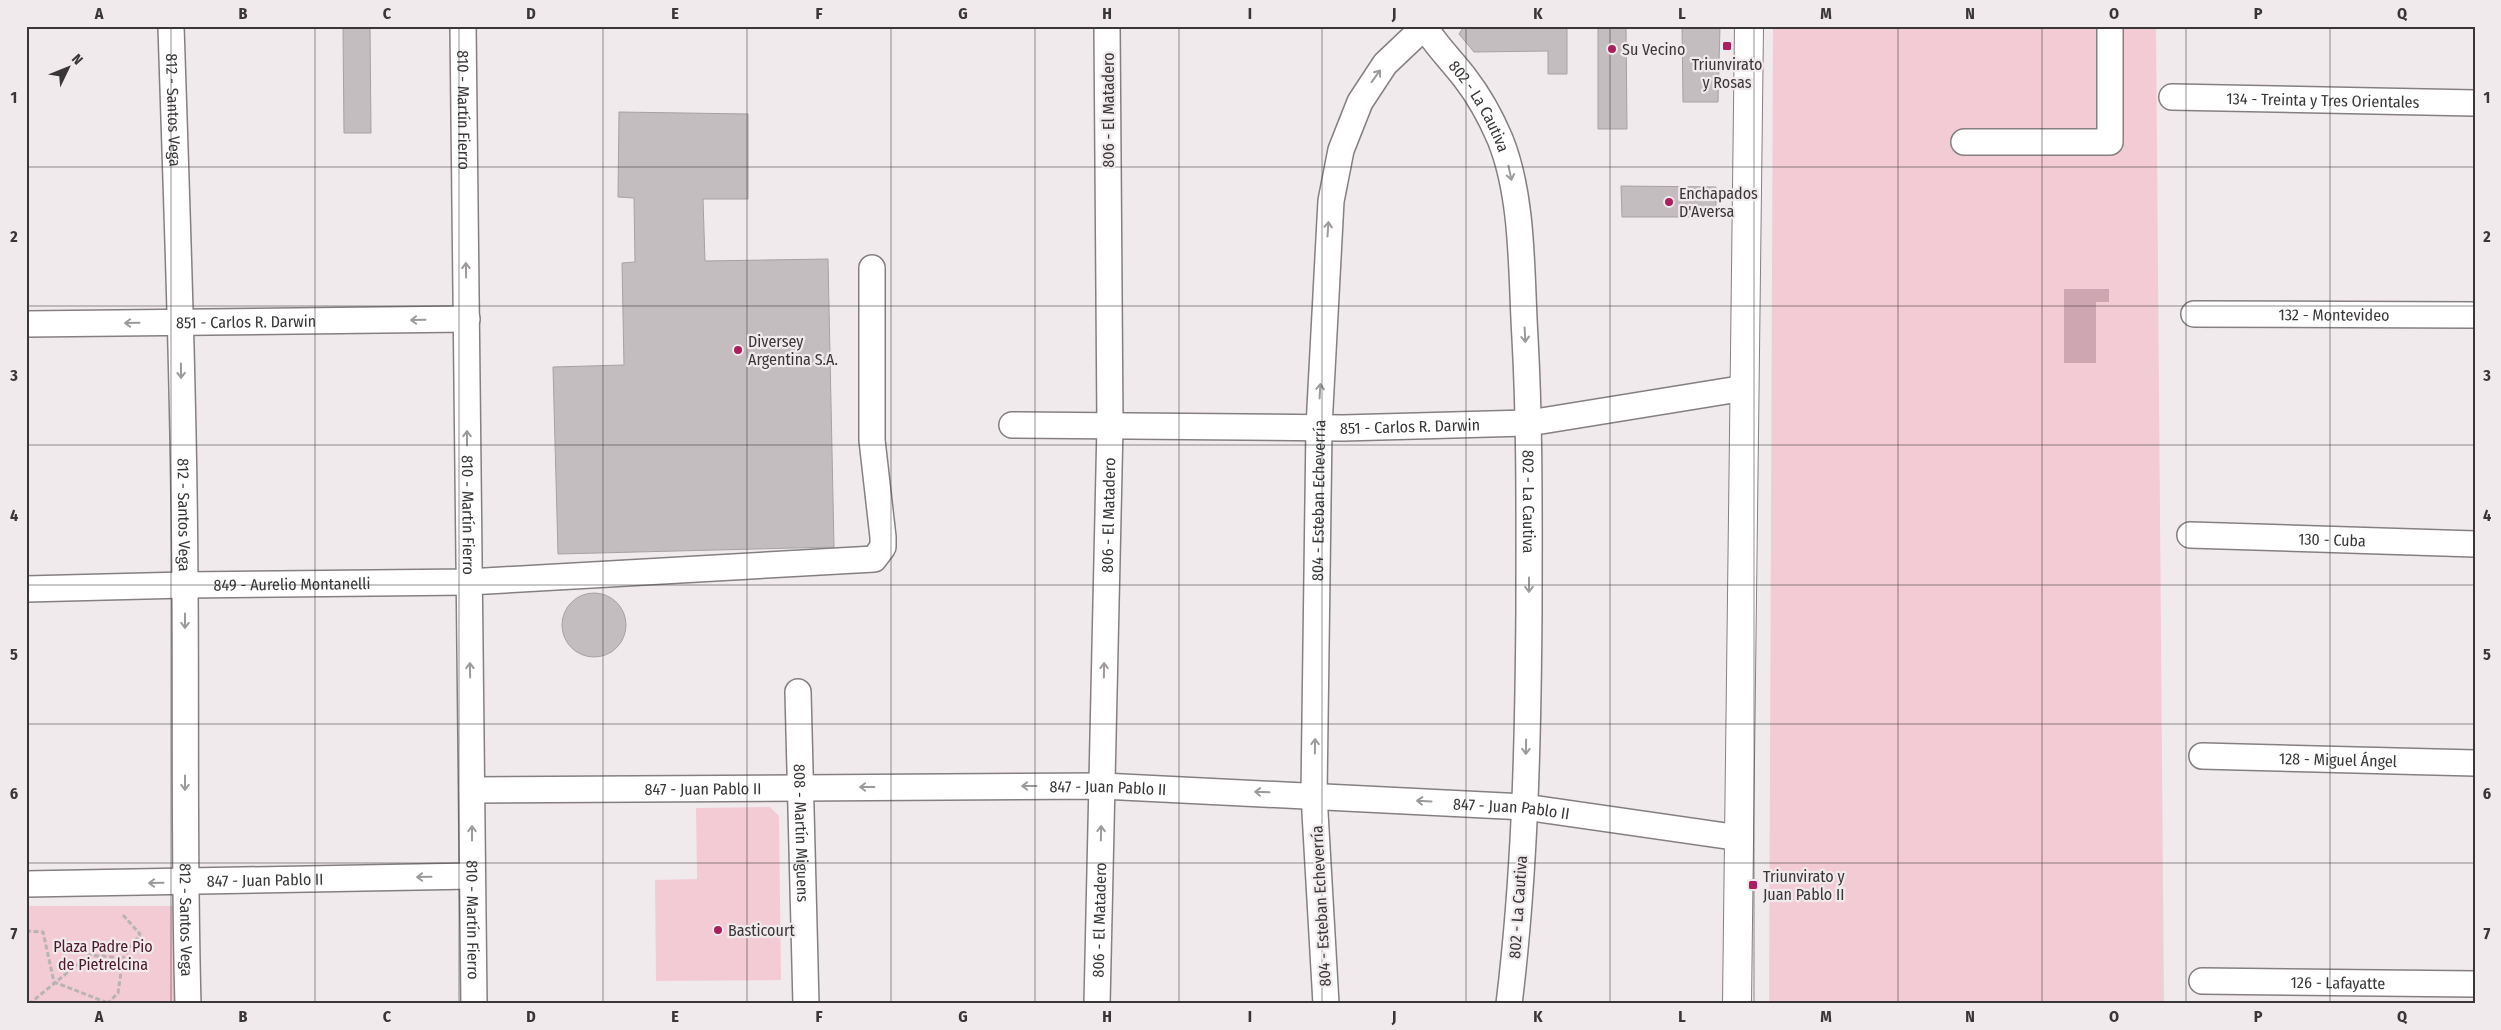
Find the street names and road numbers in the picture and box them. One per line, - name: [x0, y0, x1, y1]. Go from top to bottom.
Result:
- street label: 810 - Martín Fierro: [454, 50, 474, 170]
- street label: 806 - El Matadero: [1099, 52, 1118, 168]
- street label: 812 - Santos Vega: [162, 53, 185, 167]
- street label: 802 - La Cautiva: [1445, 56, 1514, 154]
- street label: 134 - Treinta y Tres Orientales: [2226, 89, 2420, 111]
- street label: 132 - Montevideo: [2278, 305, 2390, 324]
- street label: 851 - Carlos R. Darwin: [176, 311, 316, 332]
- street label: 851 - Carlos R. Darwin: [1340, 415, 1480, 438]
- street label: 804 - Esteban Echeverría: [1307, 419, 1329, 581]
- street label: 802 - La Cautiva: [1519, 450, 1539, 554]
- street label: 810 - Martín Fierro: [458, 455, 479, 575]
- street label: 806 - El Matadero: [1097, 457, 1119, 573]
- street label: 812 - Santos Vega: [174, 458, 194, 572]
- street label: 130 - Cuba: [2298, 529, 2366, 550]
- street label: 849 - Aurelio Montanelli: [213, 574, 371, 594]
- street label: 128 - Miguel Ángel: [2279, 748, 2397, 770]
- street label: 808 - Martín Miguens: [790, 763, 813, 903]
- street label: 847 - Juan Pablo II: [1050, 776, 1167, 799]
- street label: 847 - Juan Pablo II: [645, 779, 761, 798]
- street label: 847 - Juan Pablo II: [1453, 794, 1571, 823]
- street label: 804 - Esteban Echeverría: [1307, 825, 1335, 987]
- street label: 802 - La Cautiva: [1505, 855, 1531, 959]
- street label: 810 - Martín Fierro: [463, 860, 483, 980]
- street label: 806 - El Matadero: [1088, 862, 1110, 978]
- street label: 812 - Santos Vega: [176, 863, 197, 977]
- street label: 847 - Juan Pablo II: [206, 869, 324, 890]
- street label: 126 - Lafayatte: [2291, 972, 2385, 993]

